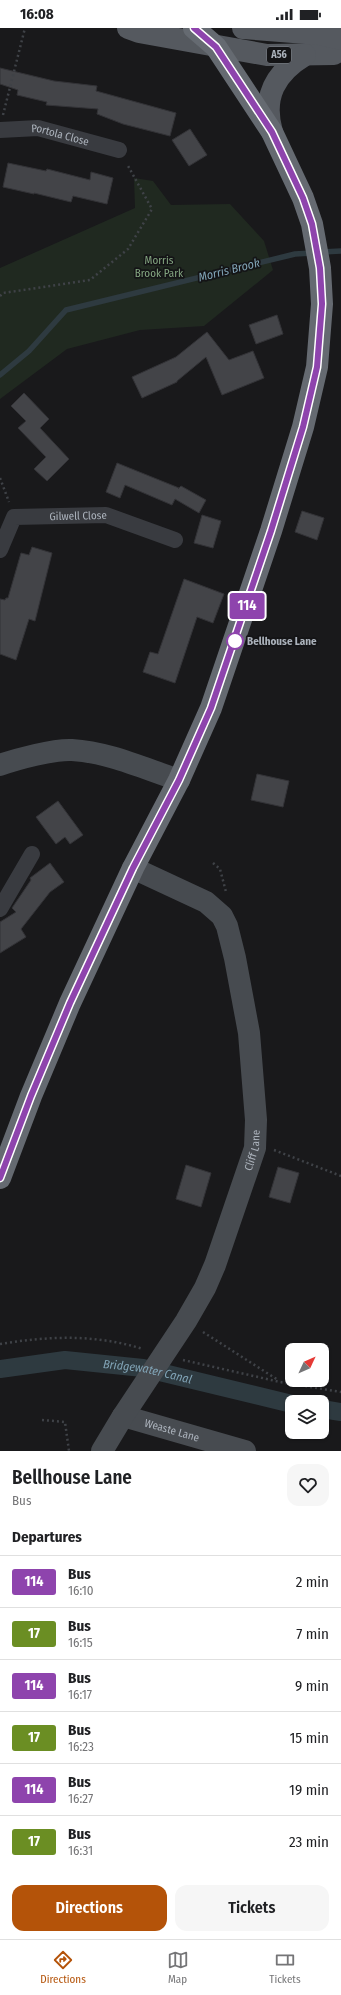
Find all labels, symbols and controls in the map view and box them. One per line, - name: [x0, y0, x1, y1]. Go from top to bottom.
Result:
- text: 16:08: [20, 5, 54, 23]
- road number: A56: [267, 47, 291, 63]
- street label: Portola Close: [31, 121, 91, 148]
- park label: Morris Brook Park: [135, 254, 184, 280]
- water label: Morris Brook: [197, 256, 261, 284]
- street label: Gilwell Close: [49, 508, 107, 523]
- line badge: 114: [224, 593, 270, 619]
- text: 114: [238, 597, 256, 614]
- marker: Bellhouse Lane: [226, 632, 244, 650]
- place label: Bellhouse Lane: [247, 635, 317, 648]
- street label: Cliff Lane: [241, 1129, 262, 1172]
- north arrow: [285, 1343, 329, 1387]
- map controls: [285, 1343, 329, 1439]
- water label: Bridgewater Canal: [102, 1357, 193, 1387]
- button: layers: [285, 1395, 329, 1439]
- street label: Weaste Lane: [143, 1416, 201, 1444]
- button: heart: [287, 1464, 329, 1506]
- text: Bellhouse Lane: [12, 1466, 132, 1489]
- text: Bus: [12, 1493, 31, 1508]
- text: Departures: [12, 1528, 82, 1546]
- text: Bus: [68, 1565, 91, 1583]
- text: 114: [25, 1573, 43, 1590]
- text: 2 min: [296, 1573, 329, 1591]
- text: 16:10: [68, 1583, 94, 1598]
- text: Bus: [68, 1617, 91, 1635]
- text: 17: [28, 1625, 40, 1642]
- text: 7 min: [296, 1625, 329, 1643]
- text: 16:15: [68, 1635, 93, 1650]
- text: Bus: [68, 1669, 91, 1687]
- text: 114: [25, 1677, 43, 1694]
- text: 9 min: [295, 1677, 329, 1695]
- text: 16:17: [68, 1687, 92, 1702]
- text: Bus: [68, 1721, 91, 1739]
- text: 17: [28, 1729, 40, 1746]
- text: 15 min: [290, 1729, 329, 1747]
- text: 16:23: [68, 1739, 94, 1754]
- text: Bus: [68, 1773, 91, 1791]
- text: 114: [25, 1781, 43, 1798]
- text: 19 min: [289, 1781, 329, 1799]
- text: 16:27: [68, 1791, 93, 1806]
- text: Bus: [68, 1825, 91, 1843]
- text: 17: [28, 1833, 40, 1850]
- text: 23 min: [289, 1833, 329, 1851]
- text: 16:31: [68, 1843, 93, 1858]
- button: Directions: [12, 1885, 167, 1931]
- button: Tickets: [175, 1885, 329, 1931]
- tab: Directions: [40, 1949, 86, 1986]
- tab: Map: [167, 1949, 189, 1986]
- tab: Tickets: [269, 1949, 301, 1986]

